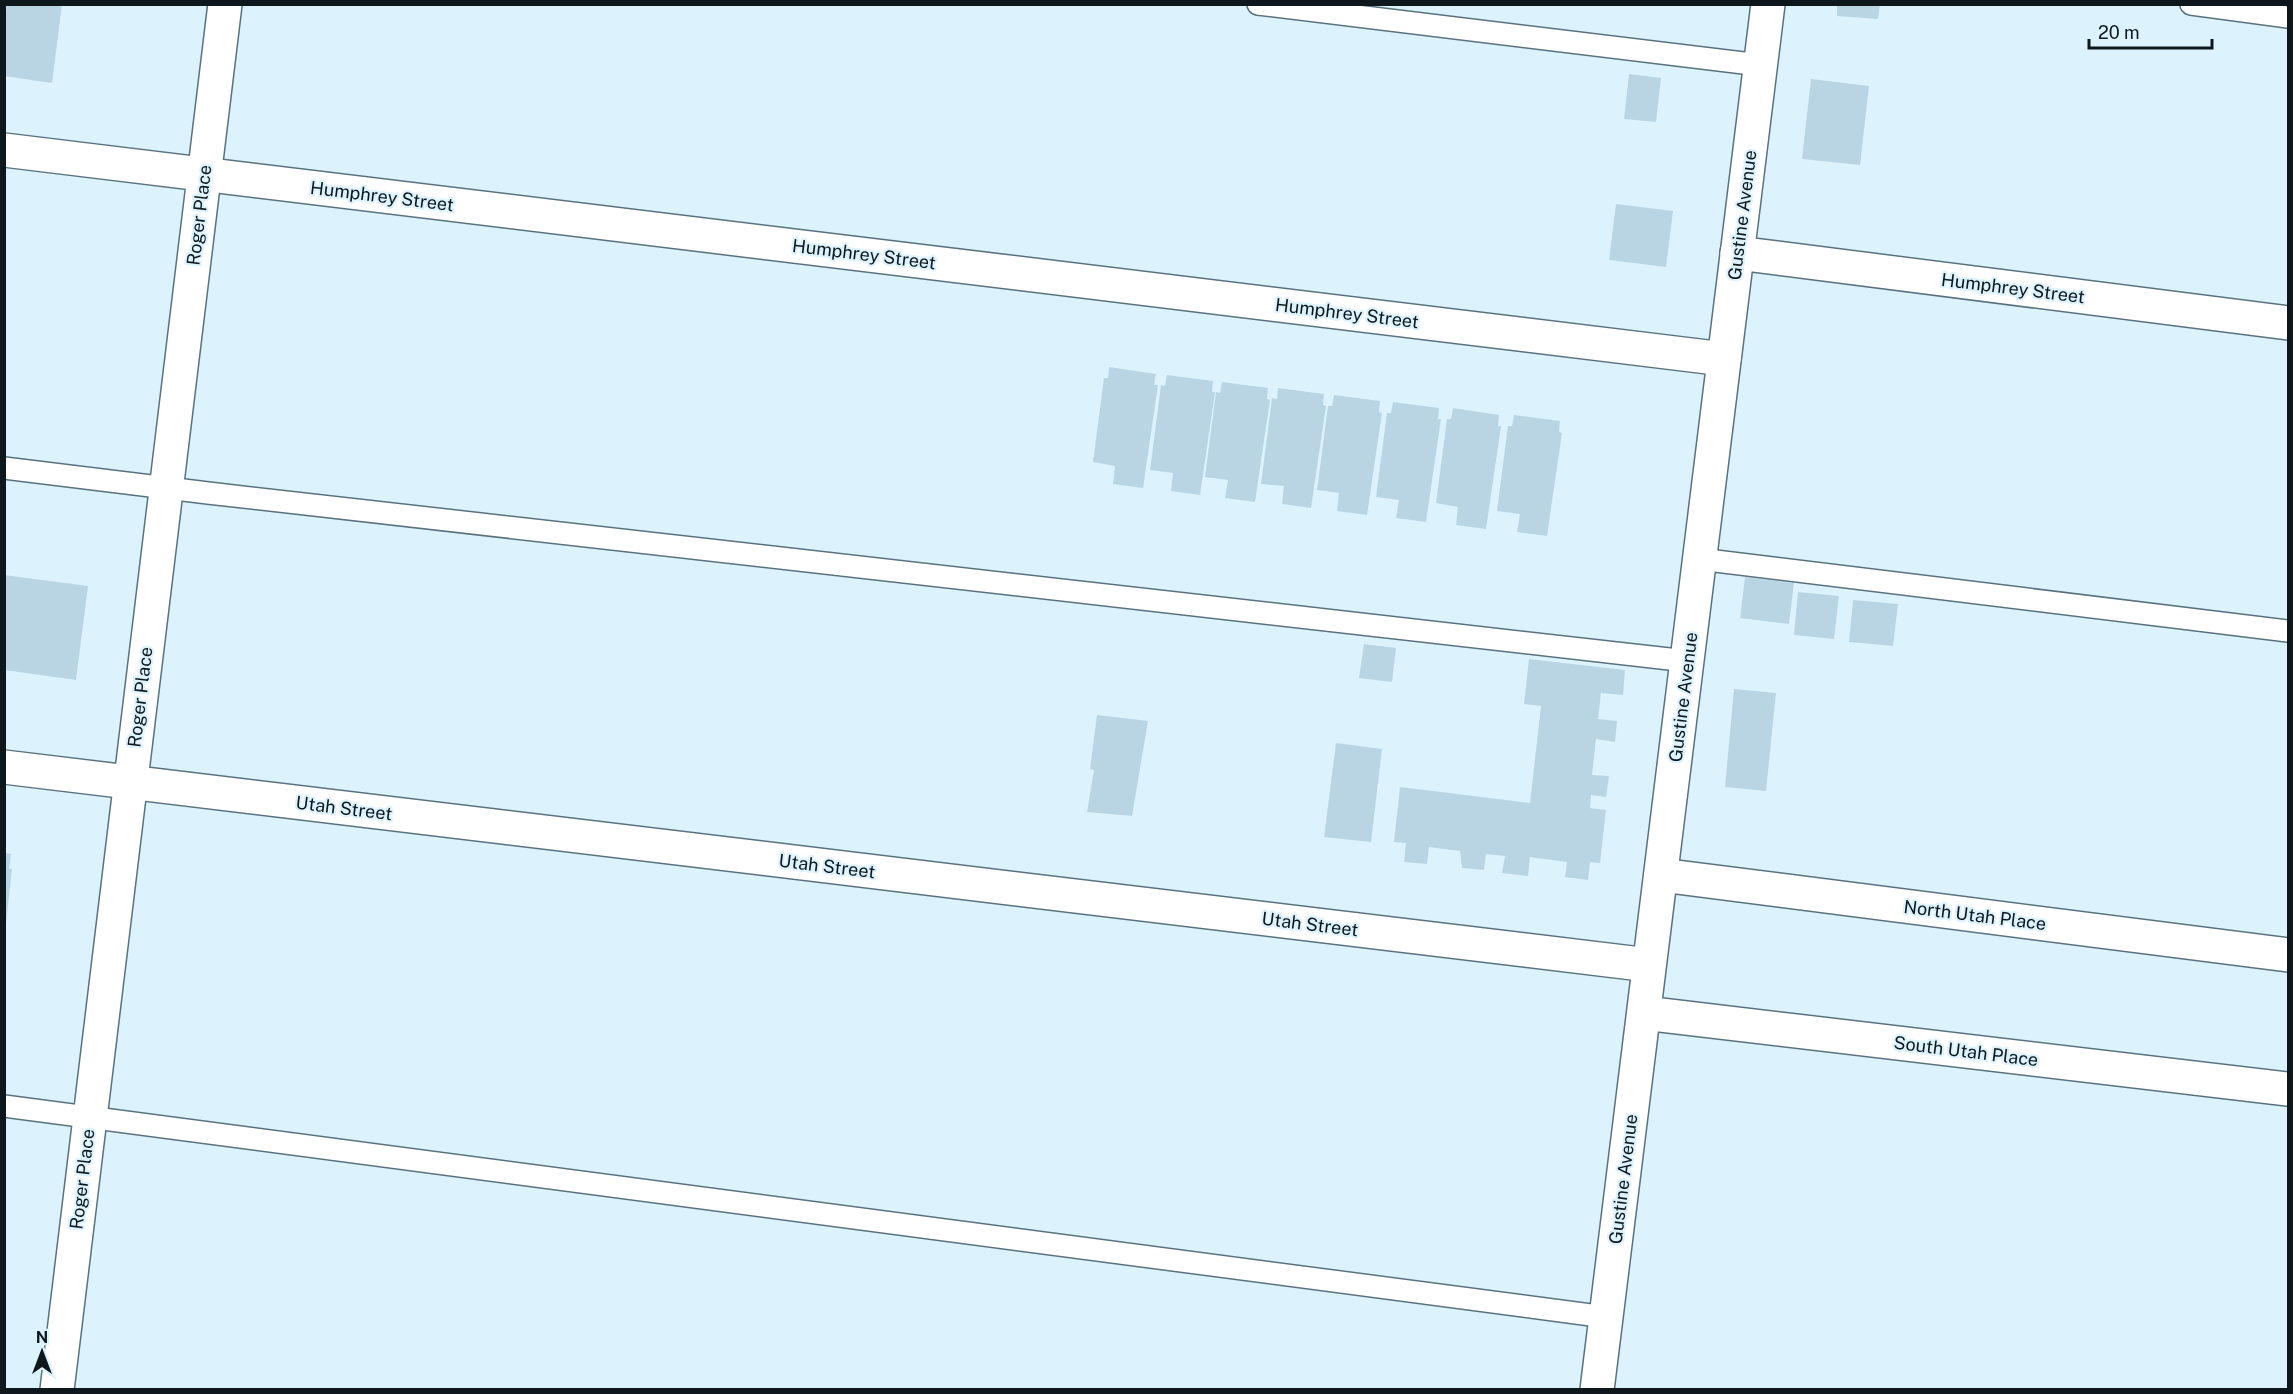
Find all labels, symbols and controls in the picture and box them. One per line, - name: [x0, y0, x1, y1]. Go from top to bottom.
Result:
- scale bar: [2089, 12, 2212, 50]
- text: 20 m: [2098, 22, 2140, 43]
- street label: Gustine Avenue: [1724, 149, 1760, 281]
- street label: Roger Place: [182, 163, 216, 267]
- street label: Humphrey Street: [309, 177, 455, 215]
- street label: Humphrey Street: [791, 235, 937, 273]
- street label: Humphrey Street: [1940, 269, 2086, 307]
- street label: Humphrey Street: [1274, 294, 1420, 332]
- street label: Gustine Avenue: [1665, 631, 1701, 763]
- street label: Roger Place: [123, 645, 157, 749]
- street label: Utah Street: [295, 792, 393, 824]
- street label: Utah Street: [778, 850, 876, 882]
- street label: North Utah Place: [1903, 896, 2047, 934]
- street label: Utah Street: [1261, 908, 1359, 940]
- street label: South Utah Place: [1892, 1032, 2040, 1070]
- street label: Gustine Avenue: [1605, 1113, 1641, 1245]
- street label: Roger Place: [65, 1127, 99, 1231]
- north arrow: [12, 1322, 72, 1382]
- text: N: [36, 1328, 48, 1347]

